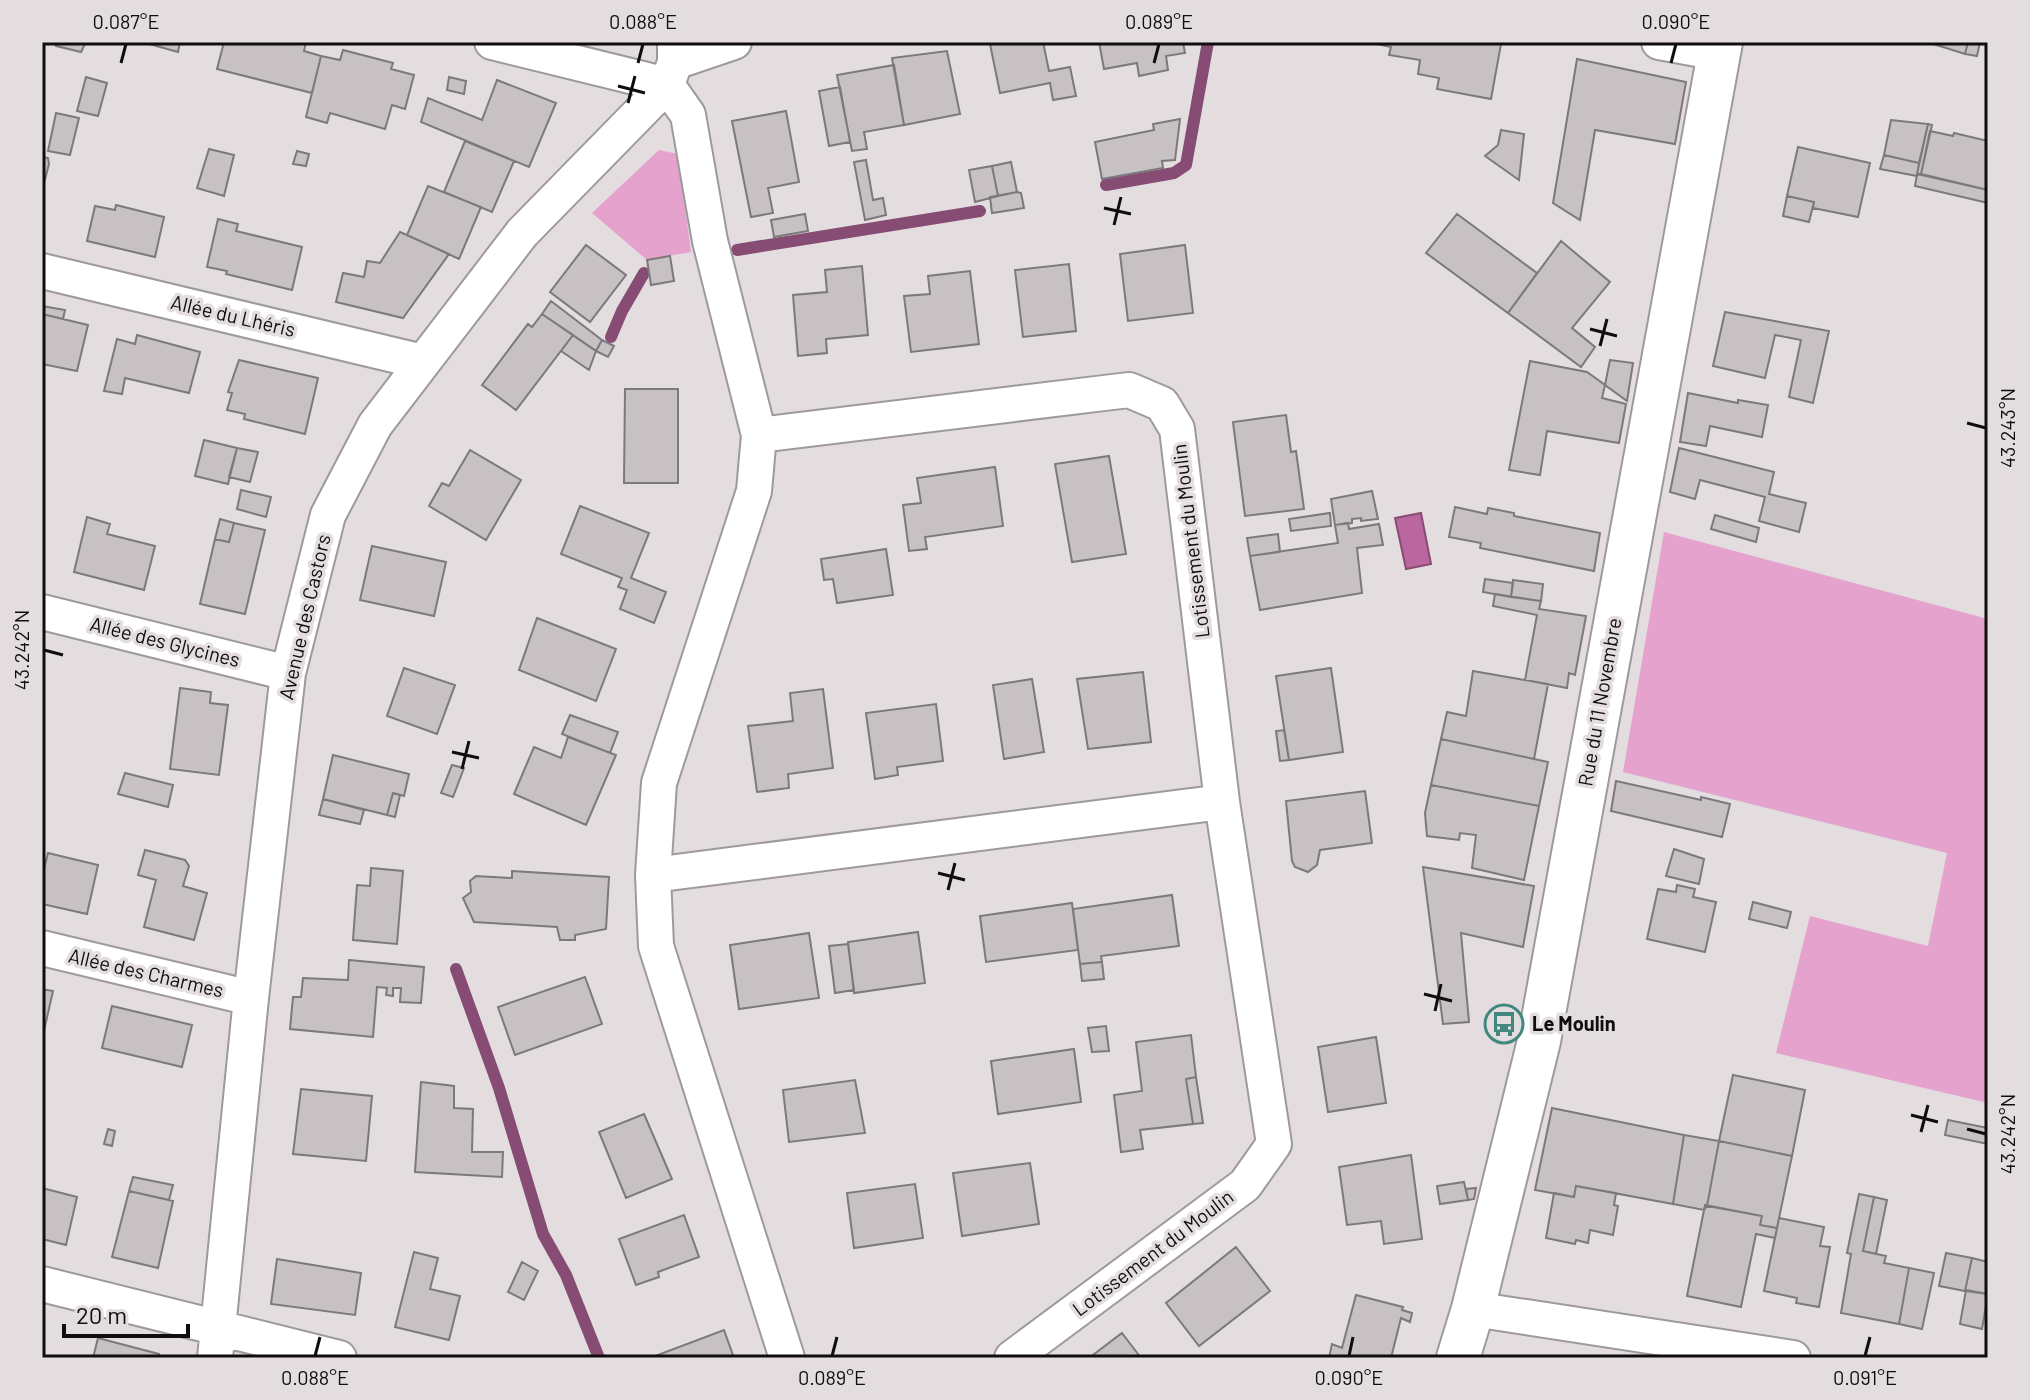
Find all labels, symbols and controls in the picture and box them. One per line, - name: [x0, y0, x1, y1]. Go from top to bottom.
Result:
- text: 0.087°E: [92, 9, 160, 33]
- text: 0.088°E: [609, 9, 677, 33]
- text: 0.089°E: [1125, 9, 1193, 33]
- text: 0.090°E: [1642, 9, 1710, 33]
- street label: Allée du Lhéris: [169, 289, 298, 341]
- text: 43.243°N: [1995, 388, 2019, 468]
- street label: Lotissement du Moulin: [1166, 443, 1214, 639]
- street label: Avenue des Castors: [273, 532, 335, 702]
- text: 43.242°N: [9, 610, 33, 690]
- street label: Allée des Glycines: [88, 611, 243, 671]
- street label: Rue du 11 Novembre: [1572, 616, 1626, 788]
- street label: Allée des Charmes: [66, 942, 226, 1002]
- bus stop icon: Le Moulin: [1483, 1003, 1525, 1045]
- place label: Le Moulin: [1532, 1011, 1616, 1035]
- text: 43.242°N: [1995, 1094, 2019, 1174]
- street label: Lotissement du Moulin: [1067, 1184, 1238, 1321]
- scale bar: [64, 1288, 188, 1338]
- text: 20 m: [76, 1300, 127, 1329]
- text: 0.088°E: [281, 1365, 349, 1389]
- text: 0.089°E: [798, 1365, 866, 1389]
- text: 0.090°E: [1315, 1365, 1383, 1389]
- text: 0.091°E: [1833, 1365, 1897, 1389]

